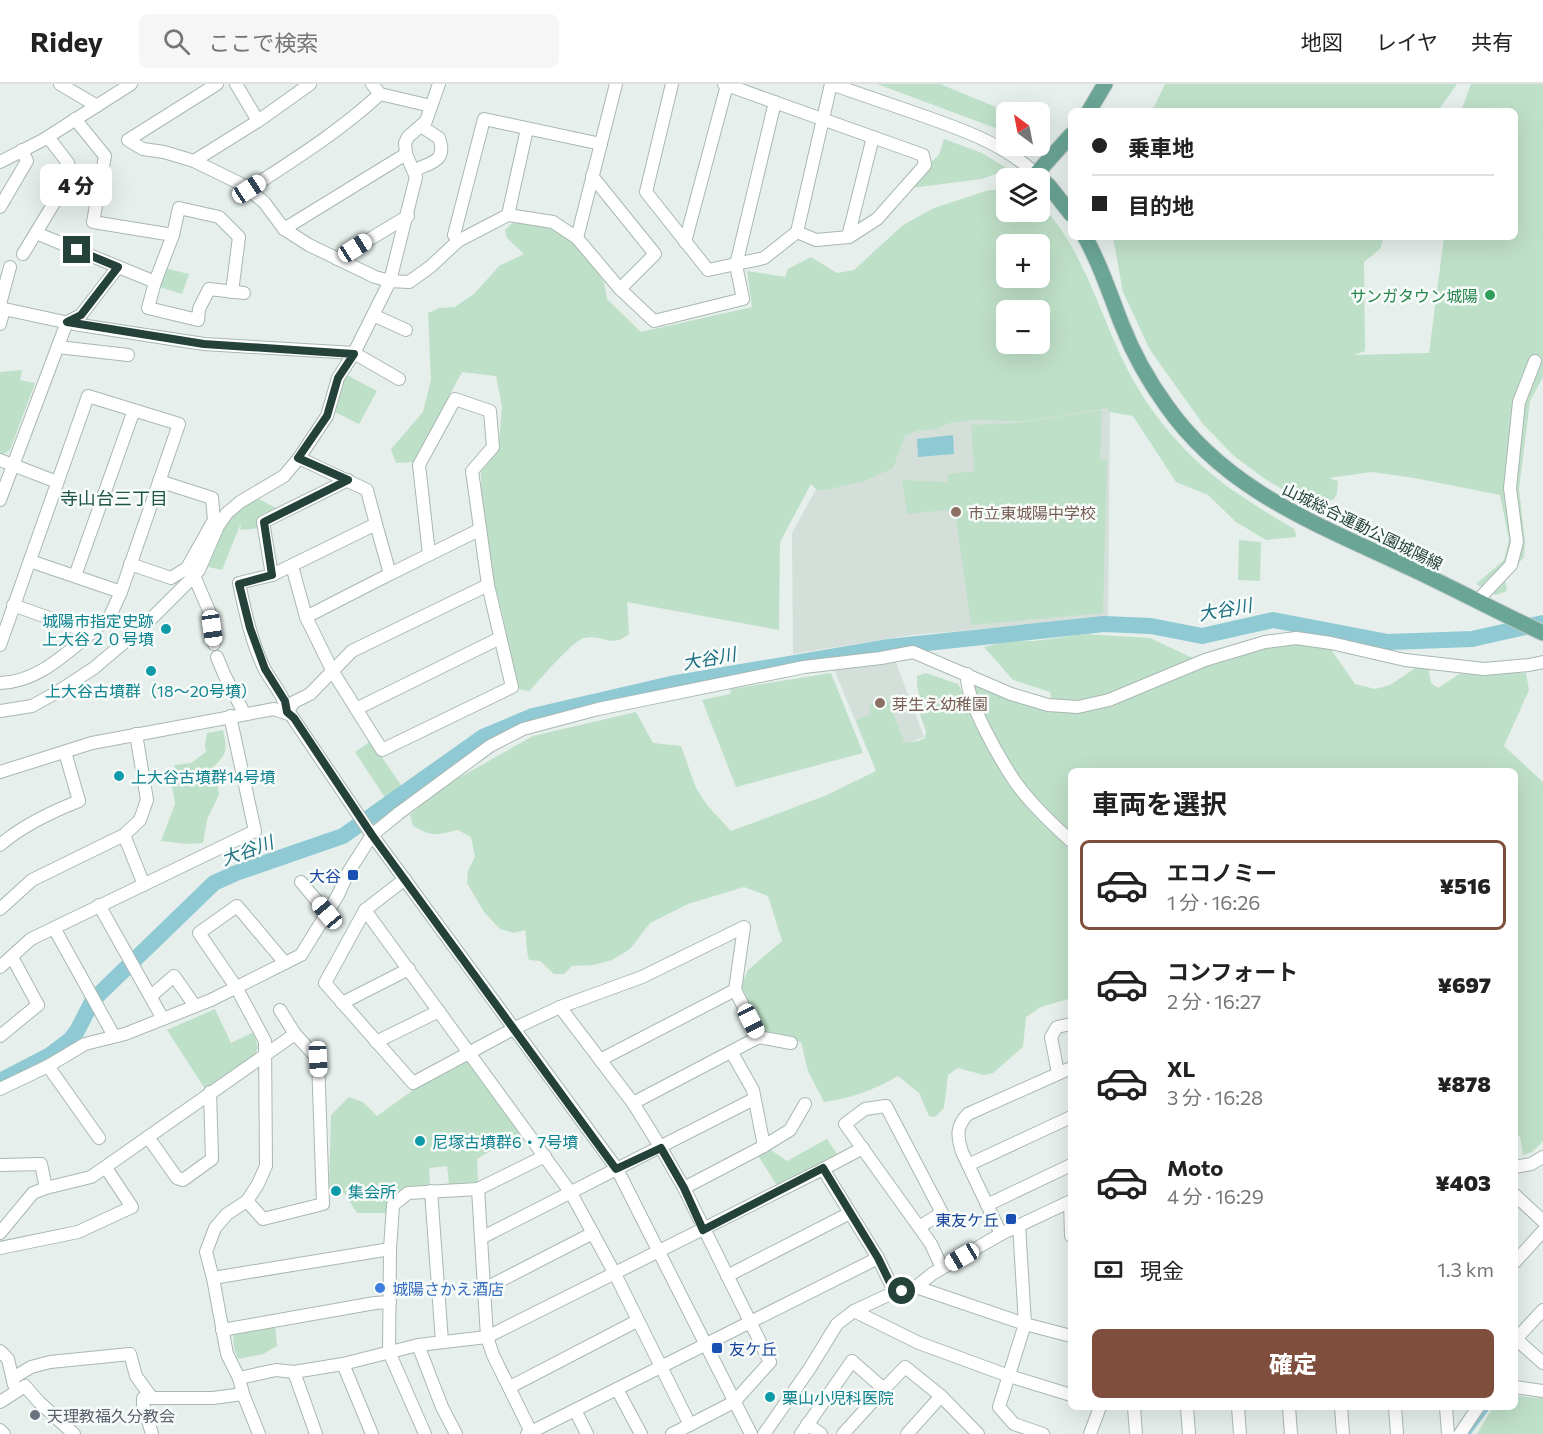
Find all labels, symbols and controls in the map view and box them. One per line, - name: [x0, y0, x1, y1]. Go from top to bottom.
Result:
- search box: [139, 14, 559, 68]
- text: Ridey: [30, 24, 103, 58]
- icon: search: [160, 25, 193, 58]
- text: ここで検索: [208, 29, 318, 56]
- text: 地図: [1301, 29, 1343, 54]
- text: レイヤ: [1376, 29, 1438, 54]
- text: 共有: [1471, 29, 1513, 54]
- north arrow: [996, 102, 1050, 156]
- map controls: [996, 102, 1050, 354]
- text: 乗車地: [1128, 134, 1194, 161]
- callout: 4 分: [41, 163, 113, 205]
- button: layers: [996, 168, 1050, 222]
- car: [229, 172, 269, 206]
- text: 4 分: [58, 173, 94, 197]
- text: 目的地: [1128, 192, 1194, 219]
- car: [335, 231, 375, 265]
- button: +: [996, 234, 1050, 288]
- route end: [63, 236, 90, 263]
- place label: サンガタウン城陽: [1350, 286, 1478, 305]
- marker: サンガタウン城陽: [1483, 288, 1497, 302]
- button: −: [996, 300, 1050, 354]
- street label: 山城総合運動公園城陽線: [1280, 479, 1446, 573]
- district label: 寺山台三丁目: [60, 487, 168, 509]
- place label: 市立東城陽中学校: [968, 503, 1096, 522]
- marker: 市立東城陽中学校: [949, 505, 963, 519]
- water label: 大谷川: [1197, 593, 1255, 625]
- car: [201, 609, 223, 647]
- place label: 城陽市指定史跡 上大谷２０号墳: [42, 611, 154, 648]
- marker: 城陽市指定史跡 上大谷２０号墳: [159, 622, 173, 636]
- water label: 大谷川: [681, 642, 739, 674]
- marker: 上大谷古墳群（18～20号墳）: [144, 664, 158, 678]
- place label: 上大谷古墳群（18～20号墳）: [45, 681, 257, 700]
- place label: 芽生え幼稚園: [892, 694, 988, 713]
- marker: 芽生え幼稚園: [873, 696, 887, 710]
- place label: 上大谷古墳群14号墳: [131, 767, 275, 786]
- marker: 上大谷古墳群14号墳: [112, 769, 126, 783]
- text: 車両を選択: [1092, 787, 1227, 820]
- water label: 大谷川: [218, 830, 278, 870]
- icon: car: [1095, 858, 1149, 912]
- text: エコノミー: [1167, 859, 1277, 886]
- place label: 大谷: [309, 866, 341, 885]
- marker: 大谷: [346, 868, 360, 882]
- text: ¥516: [1439, 872, 1491, 899]
- text: 1 分 · 16:26: [1167, 890, 1260, 914]
- car: [309, 893, 345, 933]
- icon: car: [1095, 957, 1149, 1011]
- text: コンフォート: [1167, 958, 1298, 985]
- text: ¥697: [1438, 971, 1491, 998]
- text: 2 分 · 16:27: [1167, 989, 1261, 1013]
- car: [735, 1001, 767, 1041]
- car: [308, 1041, 328, 1077]
- text: XL: [1167, 1055, 1195, 1082]
- icon: car: [1095, 1056, 1149, 1110]
- text: ¥878: [1437, 1070, 1491, 1097]
- text: 3 分 · 16:28: [1167, 1085, 1263, 1109]
- place label: 尼塚古墳群6・7号墳: [432, 1132, 578, 1151]
- marker: 尼塚古墳群6・7号墳: [413, 1134, 427, 1148]
- text: Moto: [1167, 1154, 1223, 1181]
- icon: car: [1095, 1155, 1149, 1209]
- text: ¥403: [1435, 1169, 1491, 1196]
- place label: 集会所: [348, 1182, 396, 1201]
- marker: 集会所: [329, 1184, 343, 1198]
- text: 4 分 · 16:29: [1167, 1184, 1264, 1208]
- place label: 東友ケ丘: [935, 1210, 999, 1229]
- marker: 東友ケ丘: [1004, 1212, 1018, 1226]
- car: [942, 1240, 982, 1274]
- icon: cash: [1092, 1253, 1125, 1286]
- text: 現金: [1140, 1257, 1184, 1284]
- text: 1.3 km: [1437, 1257, 1494, 1281]
- route start: [888, 1277, 915, 1304]
- place label: 城陽さかえ酒店: [392, 1279, 504, 1298]
- marker: 城陽さかえ酒店: [373, 1281, 387, 1295]
- button: 確定: [1092, 1329, 1494, 1398]
- place label: 友ケ丘: [729, 1339, 777, 1358]
- marker: 友ケ丘: [710, 1341, 724, 1355]
- place label: 栗山小児科医院: [782, 1388, 894, 1407]
- marker: 栗山小児科医院: [763, 1390, 777, 1404]
- place label: 天理教福久分教会: [47, 1406, 175, 1425]
- marker: 天理教福久分教会: [28, 1408, 42, 1422]

